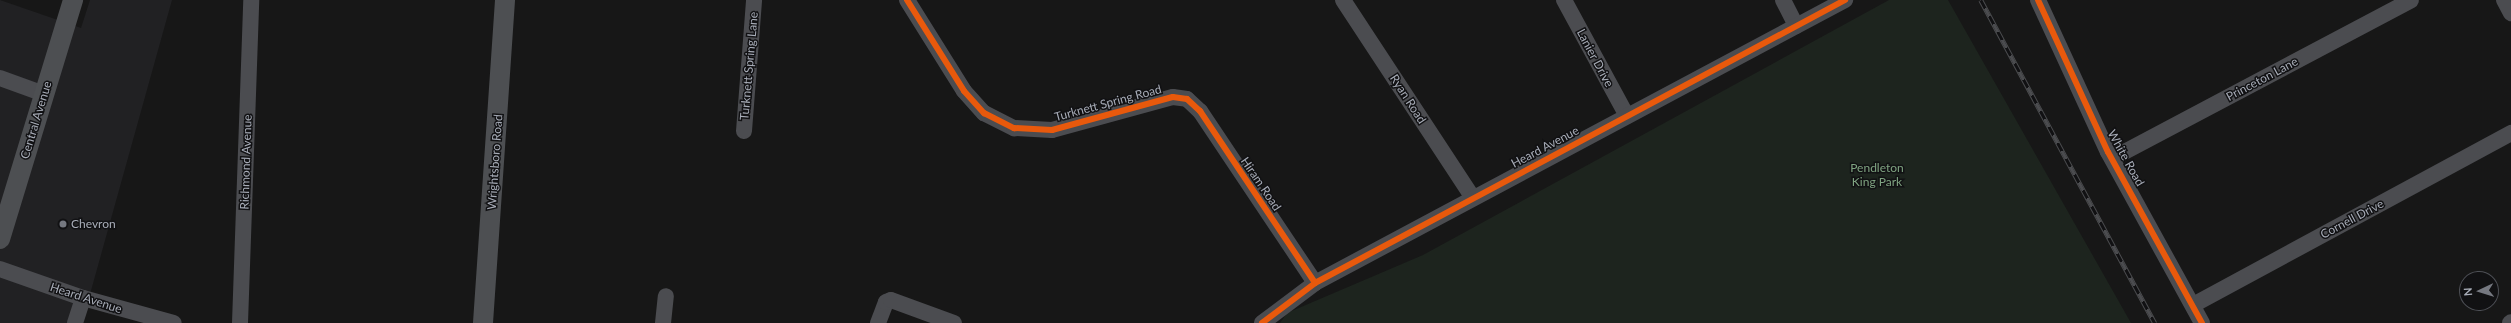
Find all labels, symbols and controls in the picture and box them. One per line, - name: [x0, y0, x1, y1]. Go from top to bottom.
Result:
- street label: Turknett Spring Lane: [737, 11, 761, 121]
- street label: Lanier Drive: [1574, 26, 1616, 90]
- street label: Princeton Lane: [2224, 54, 2300, 104]
- street label: Ryan Road: [1387, 72, 1429, 126]
- street label: Central Avenue: [17, 79, 55, 161]
- street label: Turknett Spring Road: [1053, 82, 1163, 124]
- street label: Richmond Avenue: [237, 114, 255, 210]
- street label: Wrightsboro Road: [484, 114, 506, 210]
- street label: Heard Avenue: [1509, 123, 1581, 171]
- street label: White Road: [2105, 127, 2147, 189]
- street label: Hiram Road: [1238, 154, 1284, 214]
- park label: Pendleton King Park: [1850, 161, 1904, 189]
- street label: Cornell Drive: [2318, 196, 2386, 242]
- place label: Chevron: [71, 217, 116, 231]
- marker: Chevron: [58, 219, 68, 229]
- north arrow: [2459, 271, 2499, 311]
- street label: Heard Avenue: [48, 280, 124, 316]
- text: N: [2461, 287, 2474, 296]

